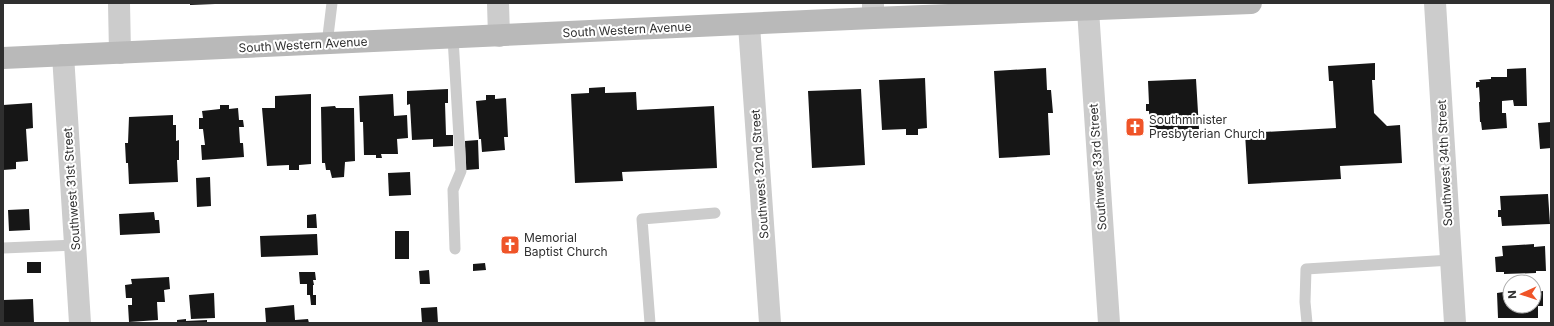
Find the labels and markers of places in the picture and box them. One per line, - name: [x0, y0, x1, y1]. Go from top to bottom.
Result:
- place label: Southminister Presbyterian Church: [1149, 112, 1265, 141]
- church icon: Southminister Presbyterian Church: [1124, 116, 1146, 138]
- place label: Memorial Baptist Church: [524, 230, 608, 259]
- church icon: Memorial Baptist Church: [499, 234, 521, 256]

